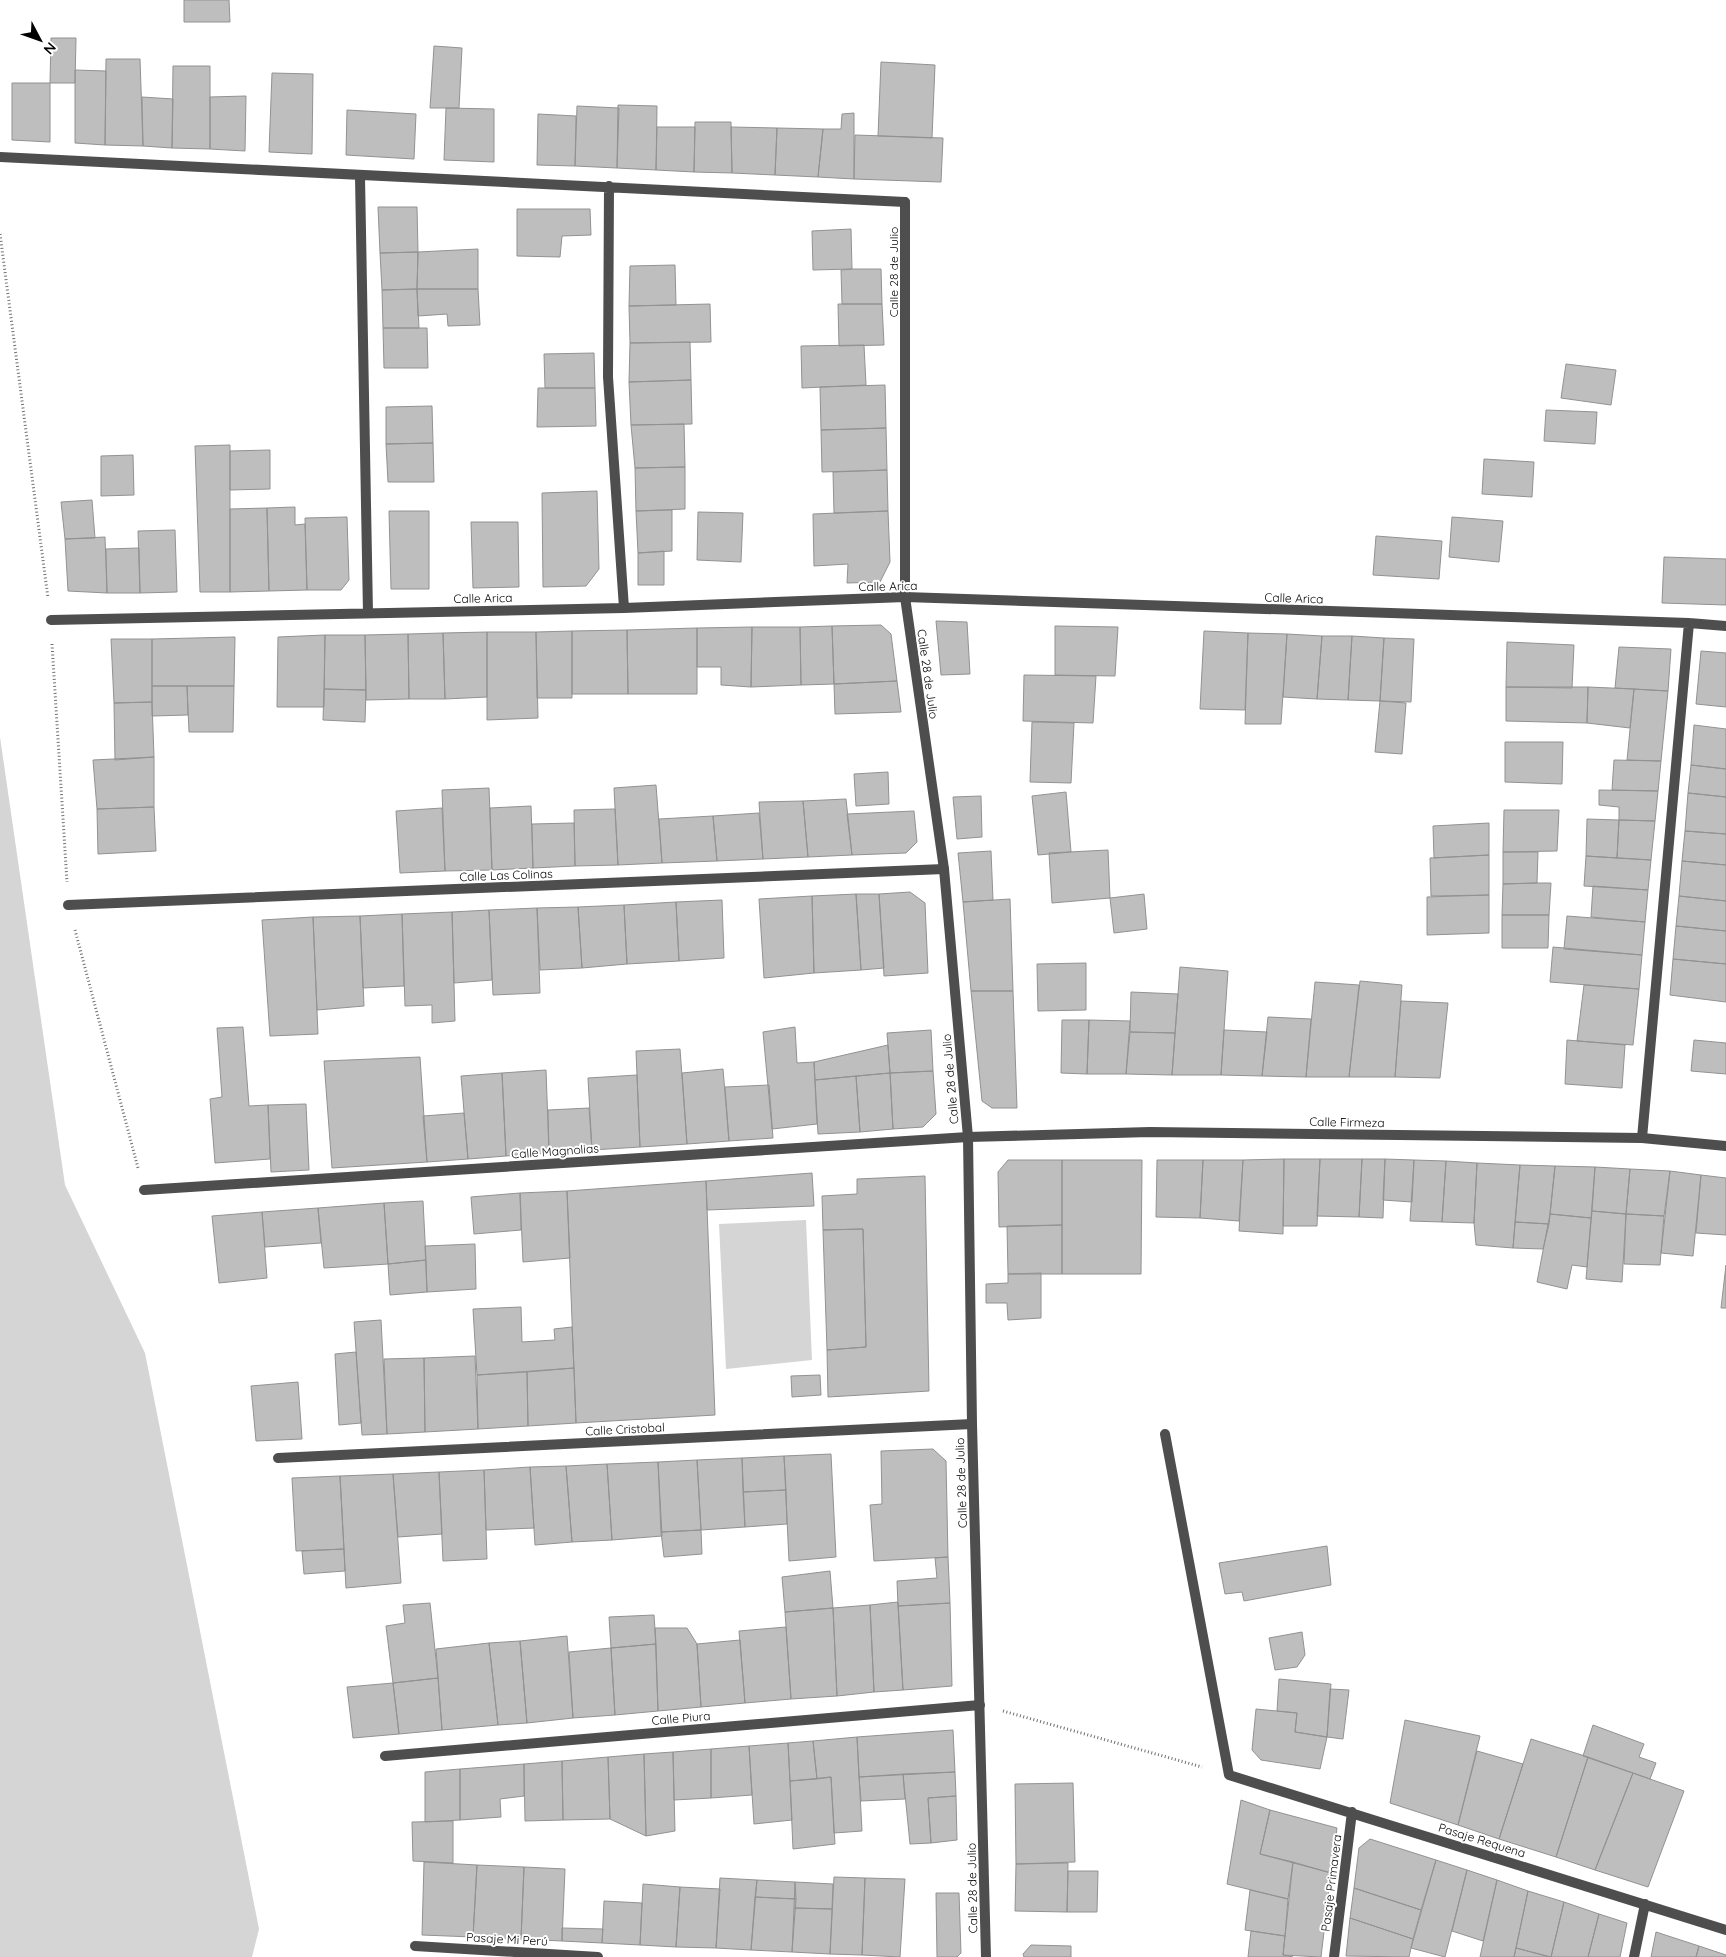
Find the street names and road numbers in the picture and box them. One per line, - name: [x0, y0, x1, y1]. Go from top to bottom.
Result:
- street label: Calle 28 de Julio: [886, 227, 901, 317]
- street label: Calle Arica: [858, 578, 918, 594]
- street label: Calle Arica: [1264, 589, 1324, 607]
- street label: Calle Arica: [453, 590, 513, 606]
- street label: Calle 28 de Julio: [914, 628, 942, 720]
- street label: Calle Las Colinas: [459, 866, 553, 884]
- street label: Calle 28 de Julio: [939, 1033, 961, 1125]
- street label: Calle Firmeza: [1309, 1114, 1385, 1130]
- street label: Calle Magnolias: [511, 1140, 600, 1162]
- street label: Calle Cristobal: [585, 1419, 665, 1439]
- street label: Calle 28 de Julio: [952, 1437, 970, 1529]
- street label: Calle Piura: [651, 1708, 711, 1728]
- street label: Pasaje Requena: [1437, 1820, 1527, 1860]
- street label: Pasaje Primavera: [1318, 1834, 1344, 1932]
- street label: Calle 28 de Julio: [964, 1843, 980, 1933]
- street label: Pasaje Mi Perú: [466, 1929, 548, 1949]

